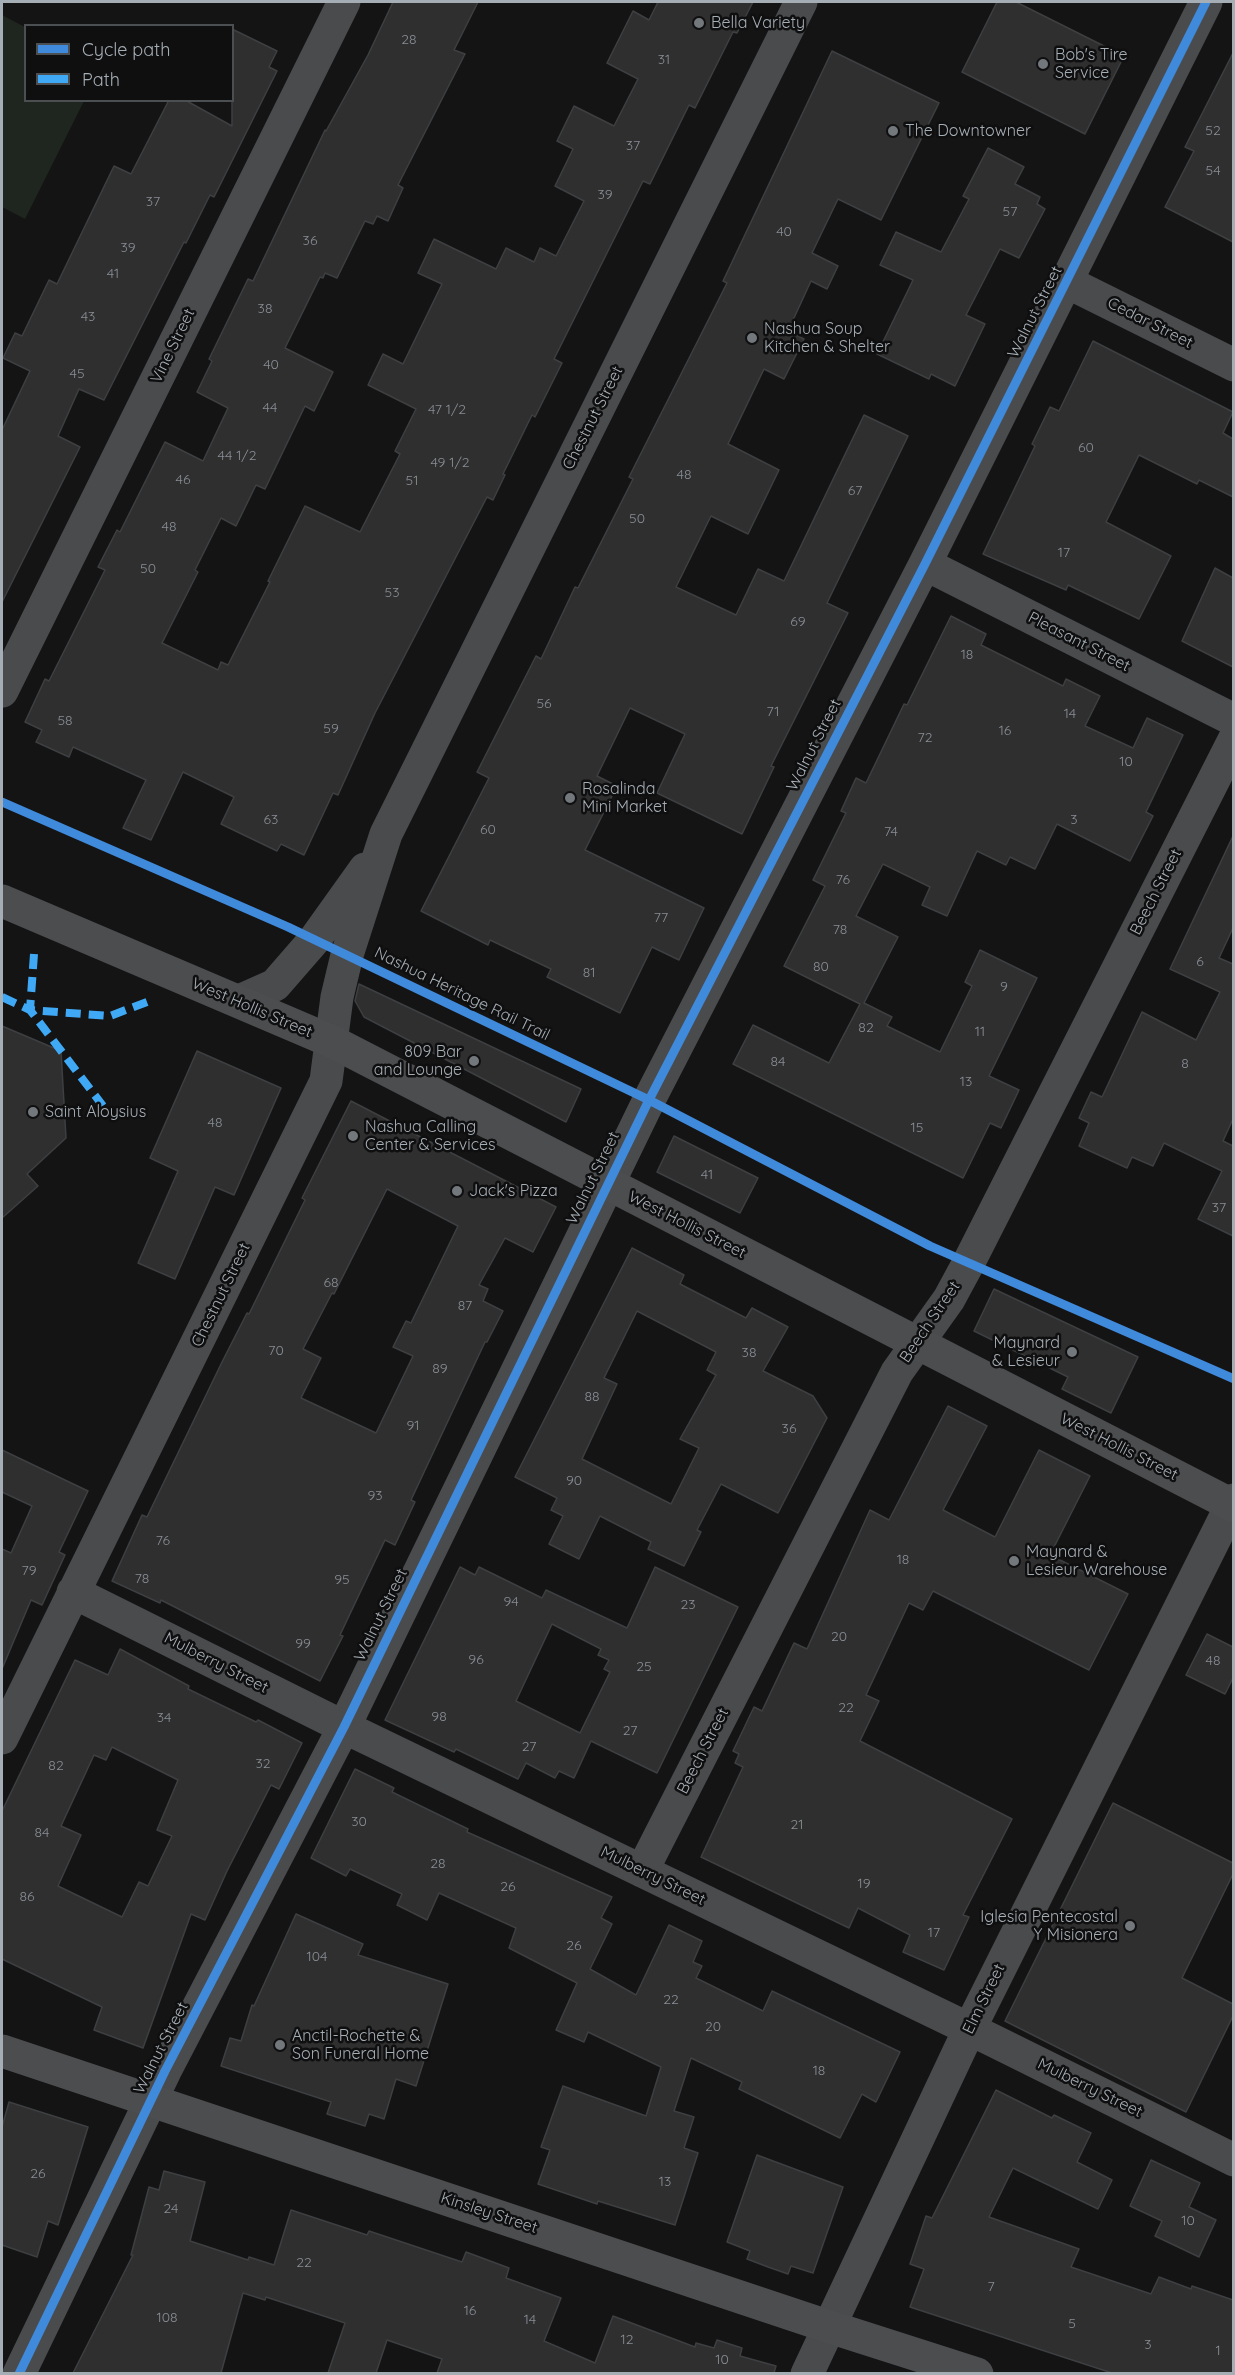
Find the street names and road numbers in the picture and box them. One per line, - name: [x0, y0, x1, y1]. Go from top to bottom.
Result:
- street label: Walnut Street: [1004, 263, 1066, 361]
- street label: Cedar Street: [1104, 293, 1196, 353]
- street label: Vine Street: [147, 306, 199, 386]
- street label: Chestnut Street: [559, 363, 627, 473]
- street label: Pleasant Street: [1025, 608, 1133, 676]
- street label: Walnut Street: [783, 696, 845, 794]
- street label: Beech Street: [1126, 846, 1186, 938]
- street label: Nashua Heritage Rail Trail: [371, 943, 553, 1045]
- street label: West Hollis Street: [189, 974, 315, 1042]
- street label: Walnut Street: [562, 1129, 624, 1227]
- street label: West Hollis Street: [625, 1187, 749, 1263]
- street label: Chestnut Street: [188, 1240, 254, 1350]
- street label: Beech Street: [896, 1278, 964, 1366]
- street label: West Hollis Street: [1057, 1409, 1181, 1485]
- street label: Walnut Street: [350, 1566, 412, 1664]
- street label: Mulberry Street: [161, 1629, 271, 1697]
- street label: Beech Street: [673, 1705, 733, 1797]
- street label: Mulberry Street: [597, 1842, 709, 1910]
- street label: Elm Street: [959, 1961, 1009, 2037]
- street label: Walnut Street: [130, 1999, 192, 2097]
- street label: Mulberry Street: [1034, 2054, 1146, 2122]
- street label: Kinsley Street: [438, 2188, 540, 2238]

